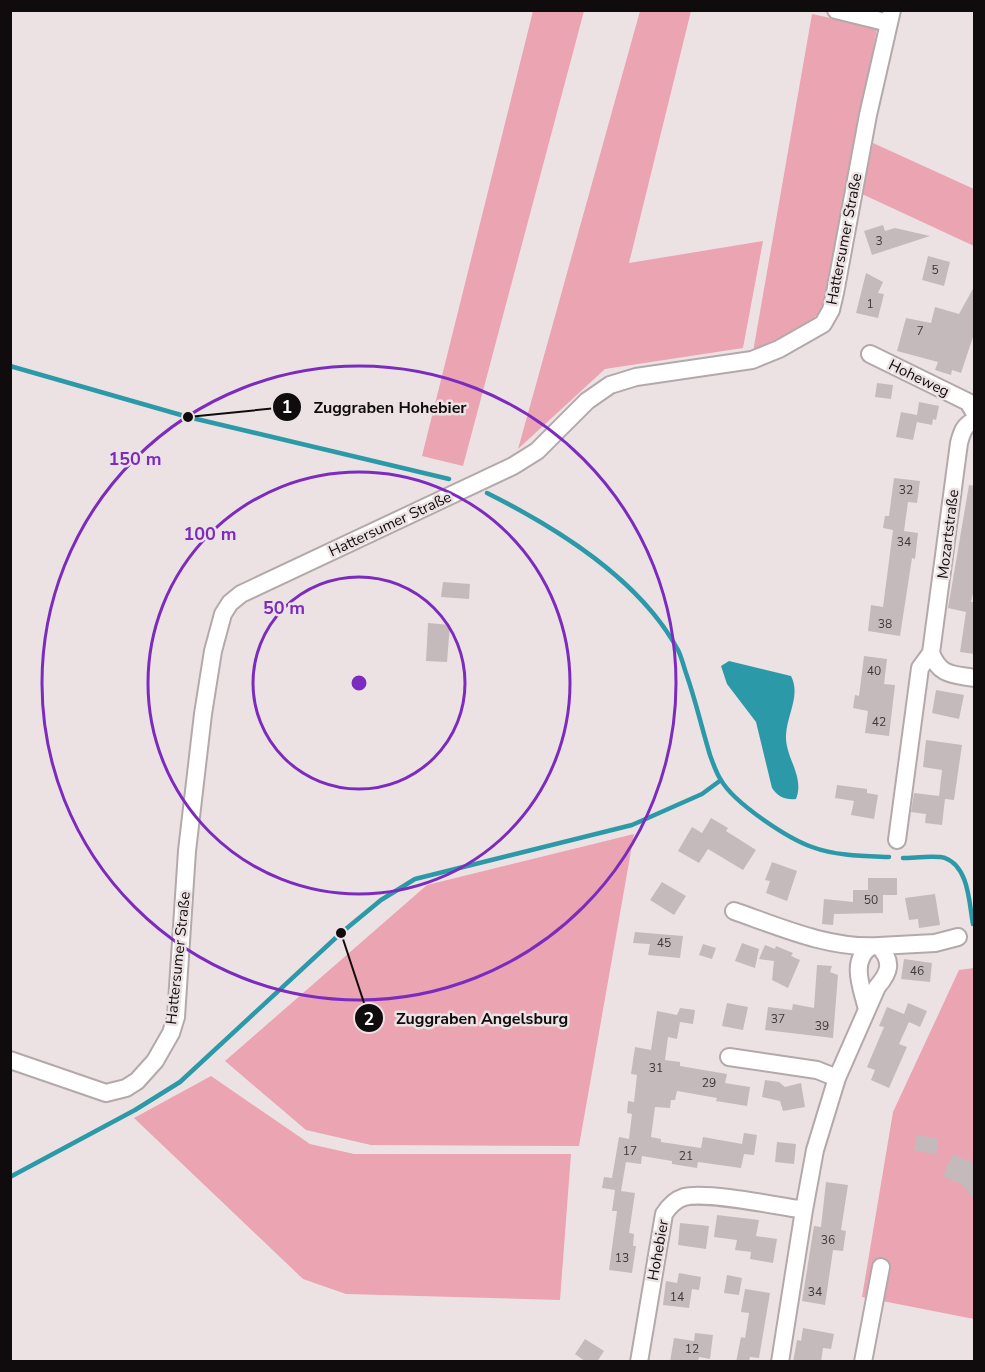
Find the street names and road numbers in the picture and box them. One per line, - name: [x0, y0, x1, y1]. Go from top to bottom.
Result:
- street label: Hattersumer Straße: [821, 172, 867, 306]
- street label: Hoheweg: [885, 355, 953, 401]
- street label: Hattersumer Straße: [325, 487, 455, 561]
- street label: Mozartstraße: [933, 488, 963, 580]
- street label: Hattersumer Straße: [161, 891, 195, 1025]
- street label: Hohebier: [643, 1217, 673, 1282]

